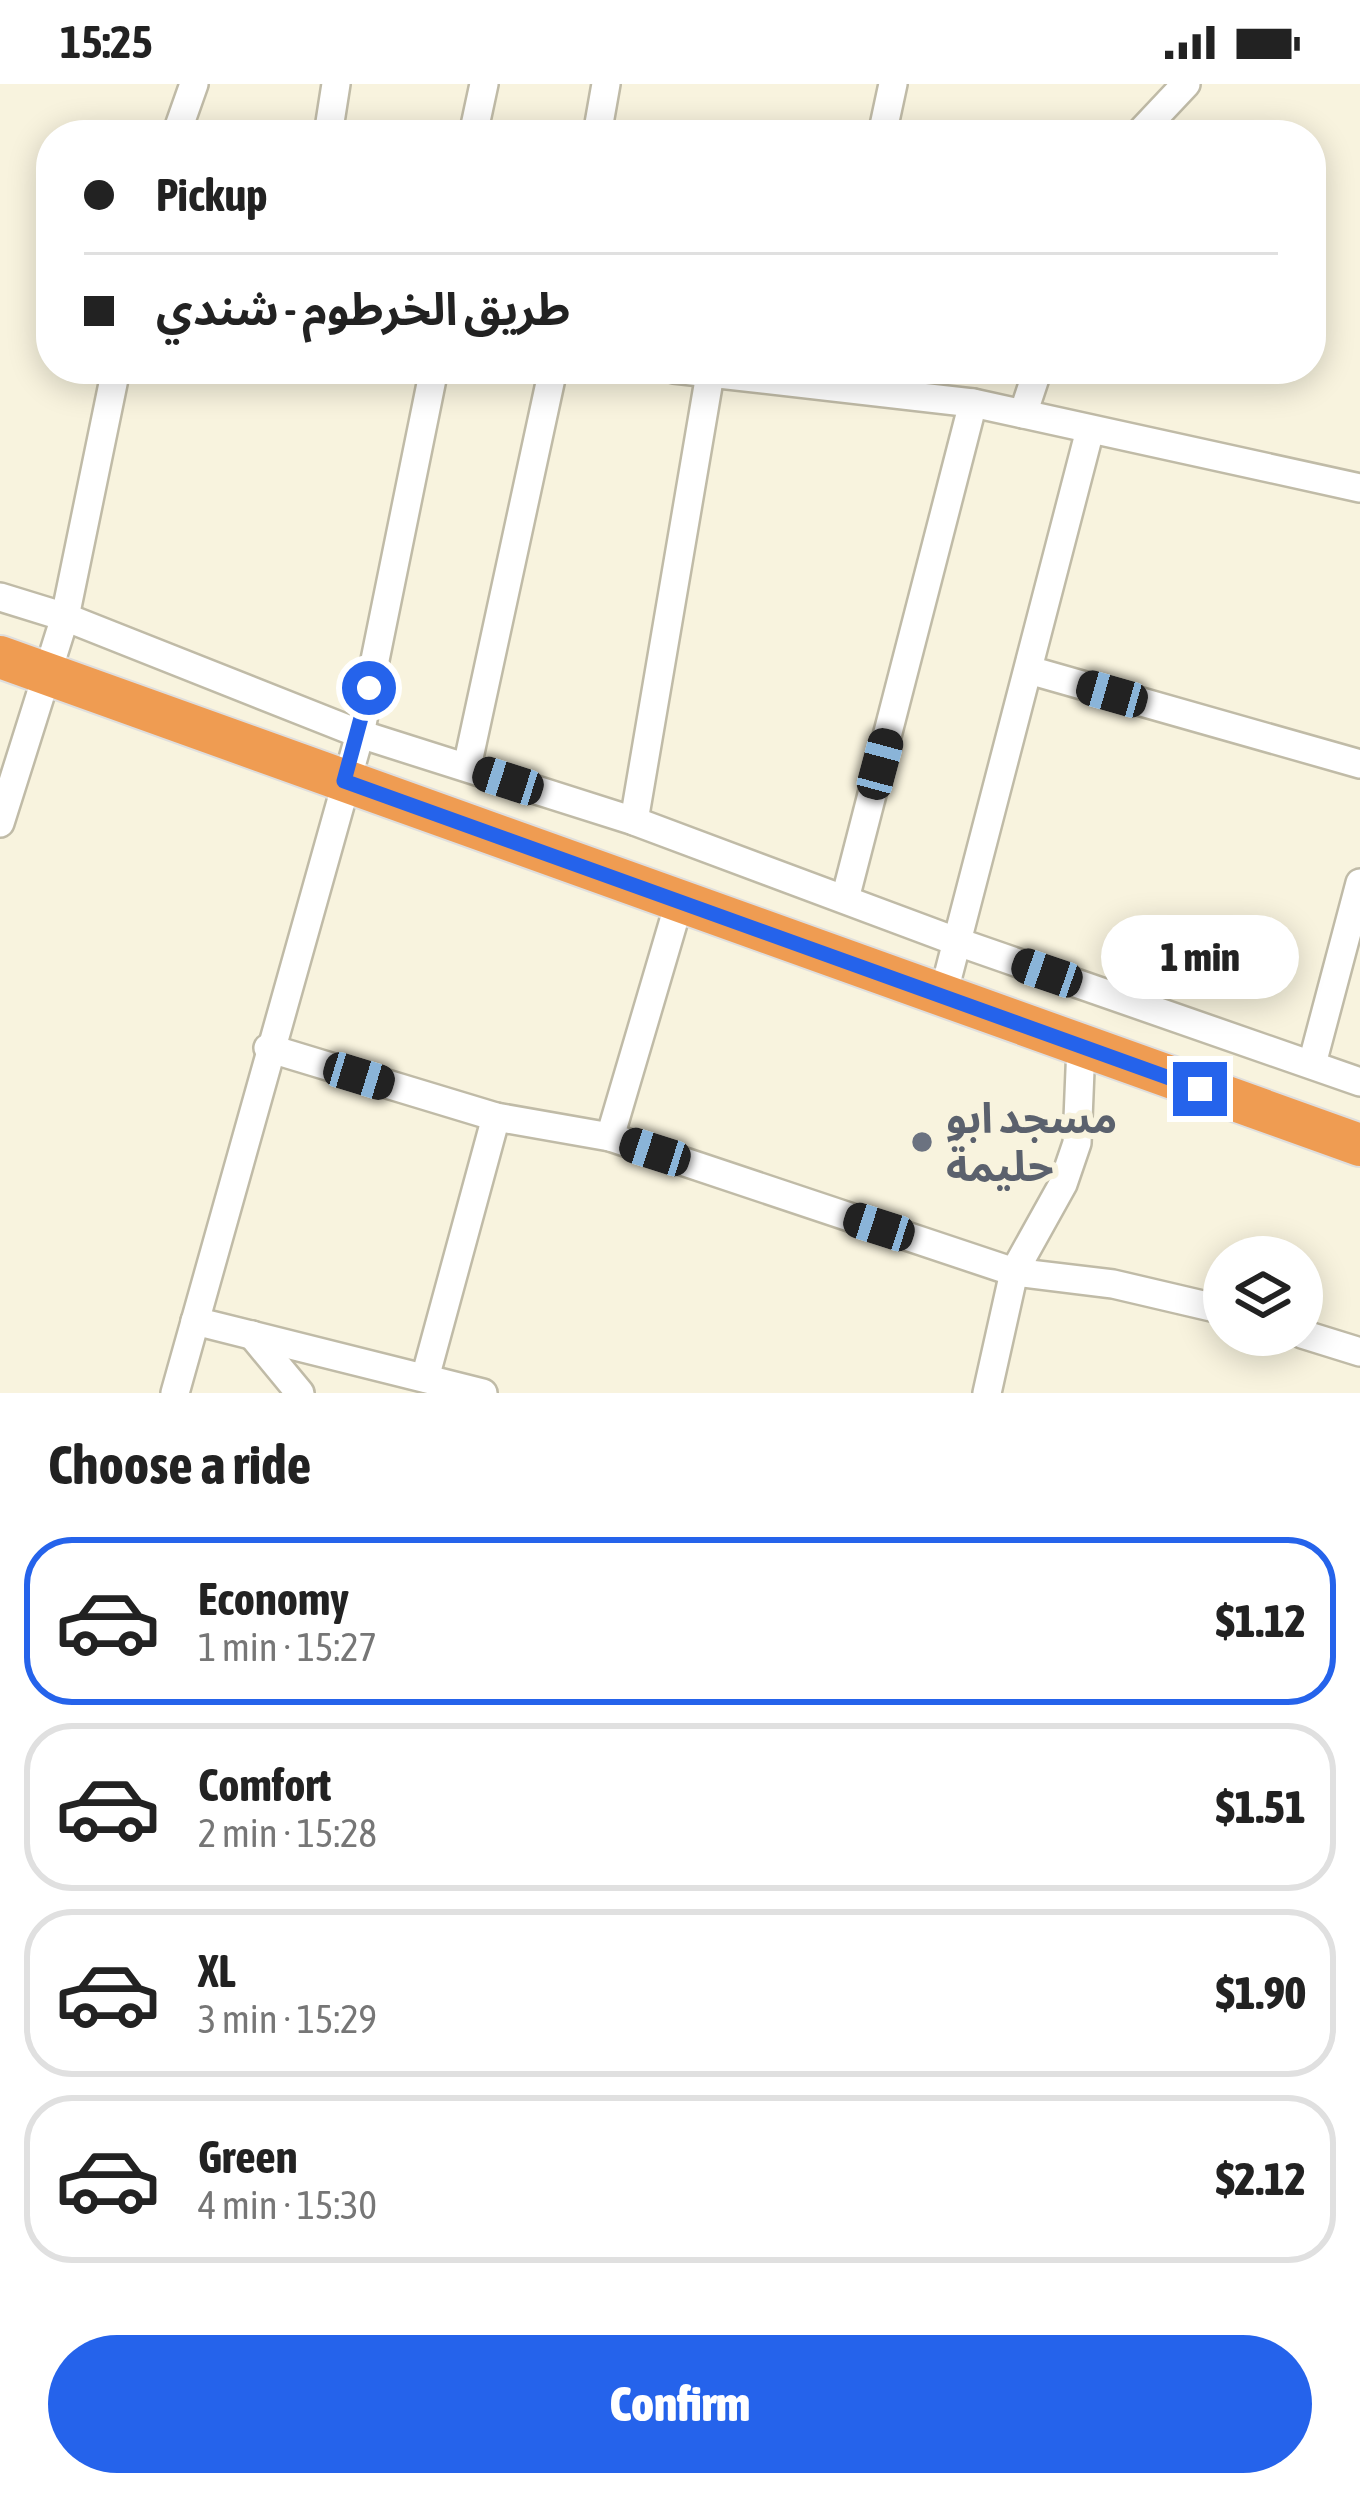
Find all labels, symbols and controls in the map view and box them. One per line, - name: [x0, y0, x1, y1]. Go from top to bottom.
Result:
- text: 15:25: [60, 16, 153, 68]
- text: Pickup: [156, 169, 267, 221]
- text: طريق الخرطوم - شندي: [156, 283, 571, 335]
- route start: [342, 661, 396, 715]
- car: [1072, 667, 1152, 721]
- car: [853, 725, 907, 803]
- car: [468, 753, 548, 809]
- callout: 1 min: [1101, 915, 1299, 999]
- text: 1 min: [1160, 935, 1240, 979]
- car: [1007, 944, 1087, 1002]
- car: [319, 1048, 399, 1104]
- route end: [1173, 1062, 1227, 1116]
- place label: مسجد ابو حليمة: [946, 1094, 1117, 1191]
- car: [615, 1124, 695, 1180]
- marker: مسجد ابو حليمة: [909, 1129, 935, 1155]
- car: [839, 1199, 919, 1255]
- map controls: [1203, 1236, 1323, 1356]
- button: layers: [1203, 1236, 1323, 1356]
- text: Choose a ride: [48, 1434, 311, 1495]
- icon: car: [54, 1567, 162, 1675]
- text: Economy: [198, 1573, 349, 1625]
- text: $1.12: [1216, 1595, 1306, 1647]
- text: 1 min · 15:27: [198, 1625, 377, 1669]
- icon: car: [54, 1753, 162, 1861]
- text: Comfort: [198, 1759, 331, 1811]
- text: $1.51: [1216, 1781, 1306, 1833]
- text: 2 min · 15:28: [198, 1811, 377, 1855]
- icon: car: [54, 1939, 162, 2047]
- text: XL: [198, 1945, 236, 1997]
- text: $1.90: [1216, 1967, 1306, 2019]
- text: 3 min · 15:29: [198, 1997, 377, 2041]
- icon: car: [54, 2125, 162, 2233]
- text: Green: [198, 2131, 298, 2183]
- text: $2.12: [1216, 2153, 1306, 2205]
- text: 4 min · 15:30: [198, 2183, 377, 2227]
- button: Confirm: [48, 2335, 1312, 2473]

